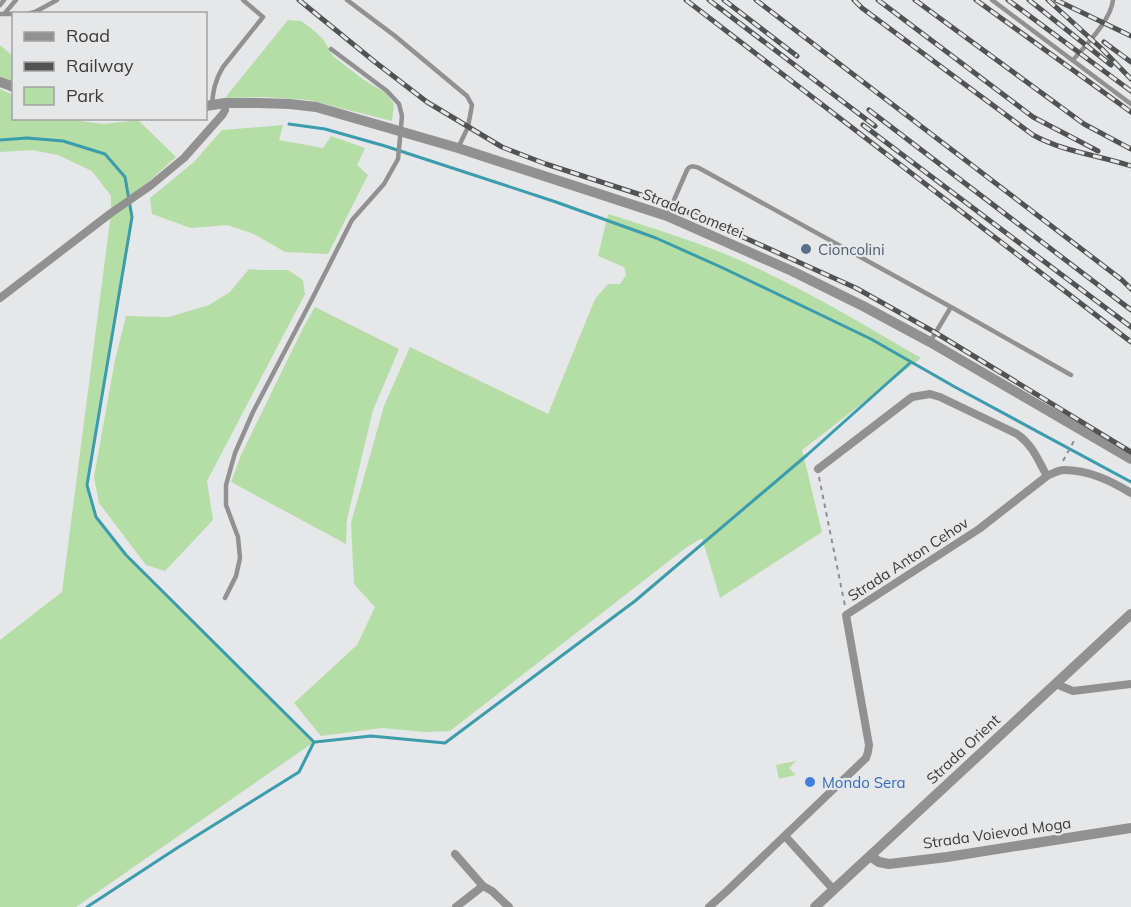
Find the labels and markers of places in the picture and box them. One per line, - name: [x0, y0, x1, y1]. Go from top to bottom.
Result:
- place label: Cioncolini: [818, 240, 885, 259]
- marker: Cioncolini: [799, 242, 813, 256]
- place label: Mondo Sera: [822, 773, 906, 792]
- marker: Mondo Sera: [803, 775, 817, 789]

